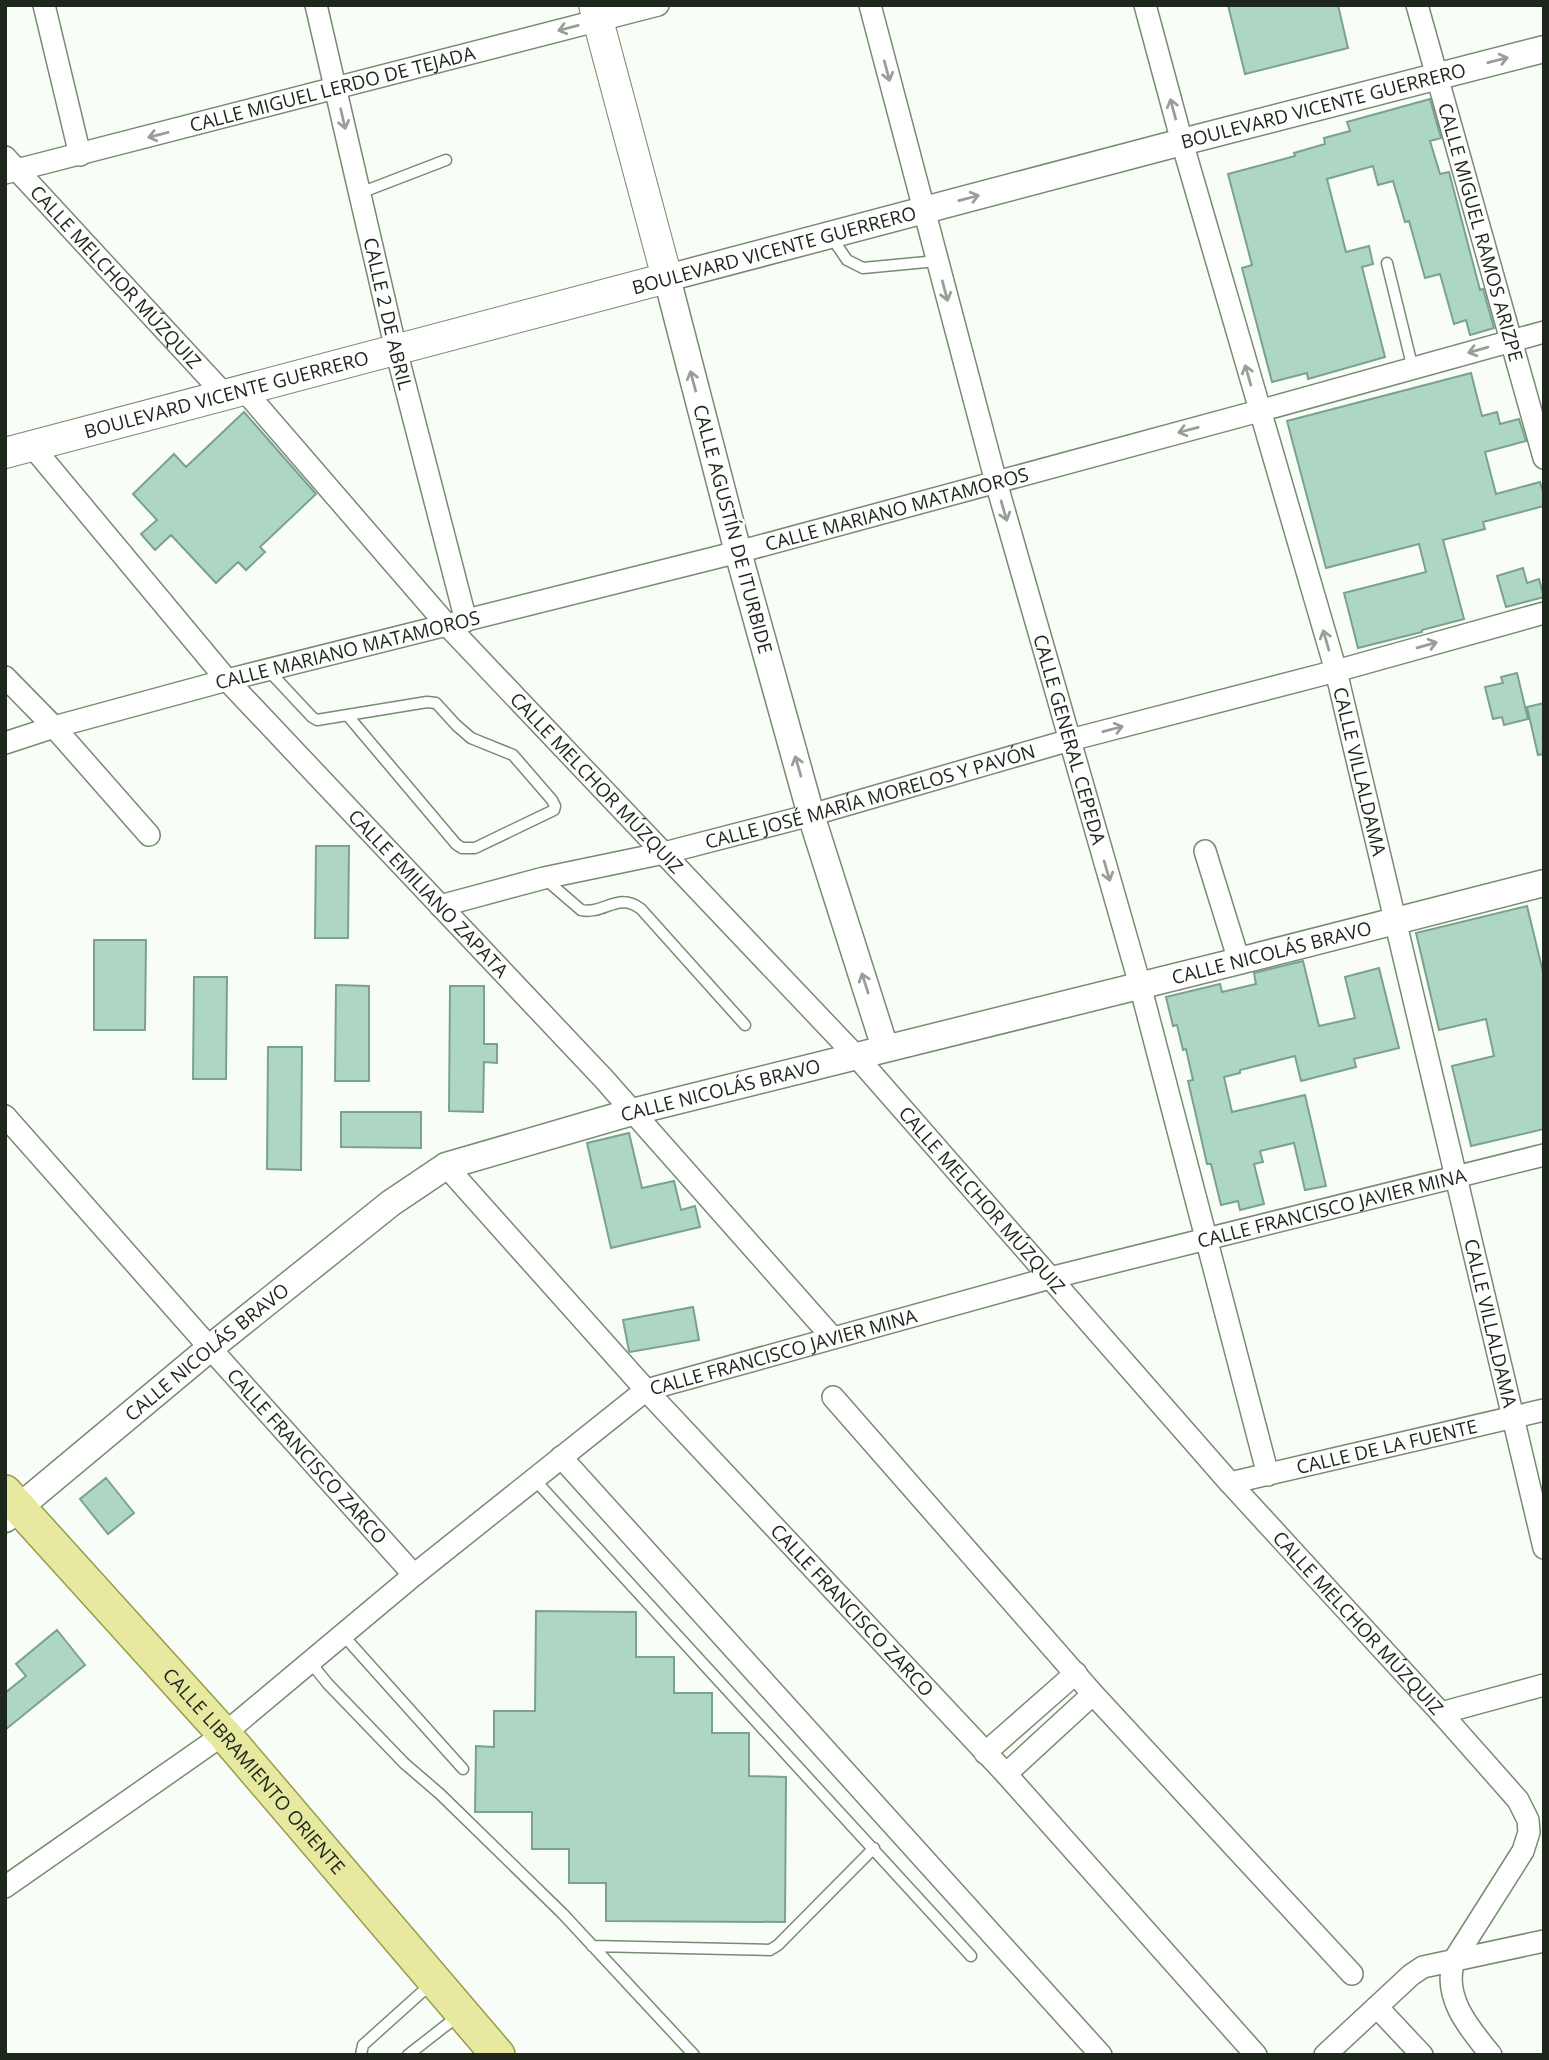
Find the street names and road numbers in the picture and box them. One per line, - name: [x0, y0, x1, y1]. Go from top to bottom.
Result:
- street label: CALLE MIGUEL LERDO DE TEJADA: [187, 40, 478, 138]
- street label: BOULEVARD VICENTE GUERRERO: [1178, 57, 1469, 155]
- street label: CALLE MIGUEL RAMOS ARIZPE: [1432, 100, 1529, 365]
- street label: CALLE MELCHOR MÚZQUIZ: [24, 179, 207, 374]
- street label: BOULEVARD VICENTE GUERRERO: [629, 199, 919, 301]
- street label: CALLE 2 DE ABRIL: [357, 235, 419, 393]
- street label: BOULEVARD VICENTE GUERRERO: [81, 344, 372, 445]
- street label: CALLE AGUSTÍN DE ITURBIDE: [687, 402, 779, 656]
- street label: CALLE MARIANO MATAMOROS: [762, 461, 1031, 557]
- street label: CALLE MARIANO MATAMOROS: [212, 604, 483, 696]
- street label: CALLE GENERAL CEPEDA: [1027, 631, 1112, 847]
- street label: CALLE VILLALDAMA: [1327, 684, 1392, 858]
- street label: CALLE MELCHOR MÚZQUIZ: [504, 686, 689, 879]
- street label: CALLE JOSÉ MARÍA MORELOS Y PAVÓN: [702, 738, 1038, 855]
- street label: CALLE EMILIANO ZAPATA: [343, 804, 514, 983]
- street label: CALLE NICOLÁS BRAVO: [1169, 915, 1374, 990]
- street label: CALLE NICOLÁS BRAVO: [617, 1053, 823, 1128]
- street label: CALLE MELCHOR MÚZQUIZ: [893, 1101, 1071, 1299]
- street label: CALLE FRANCISCO JAVIER MINA: [1194, 1162, 1469, 1254]
- street label: CALLE VILLALDAMA: [1458, 1236, 1523, 1410]
- street label: CALLE NICOLÁS BRAVO: [119, 1277, 294, 1427]
- street label: CALLE FRANCISCO JAVIER MINA: [647, 1303, 920, 1401]
- street label: CALLE FRANCISCO ZARCO: [221, 1363, 393, 1550]
- street label: CALLE DE LA FUENTE: [1294, 1413, 1480, 1480]
- street label: CALLE FRANCISCO ZARCO: [765, 1518, 940, 1702]
- street label: CALLE MELCHOR MÚZQUIZ: [1267, 1525, 1449, 1720]
- street label: CALLE LIBRAMIENTO ORIENTE: [157, 1662, 351, 1880]

